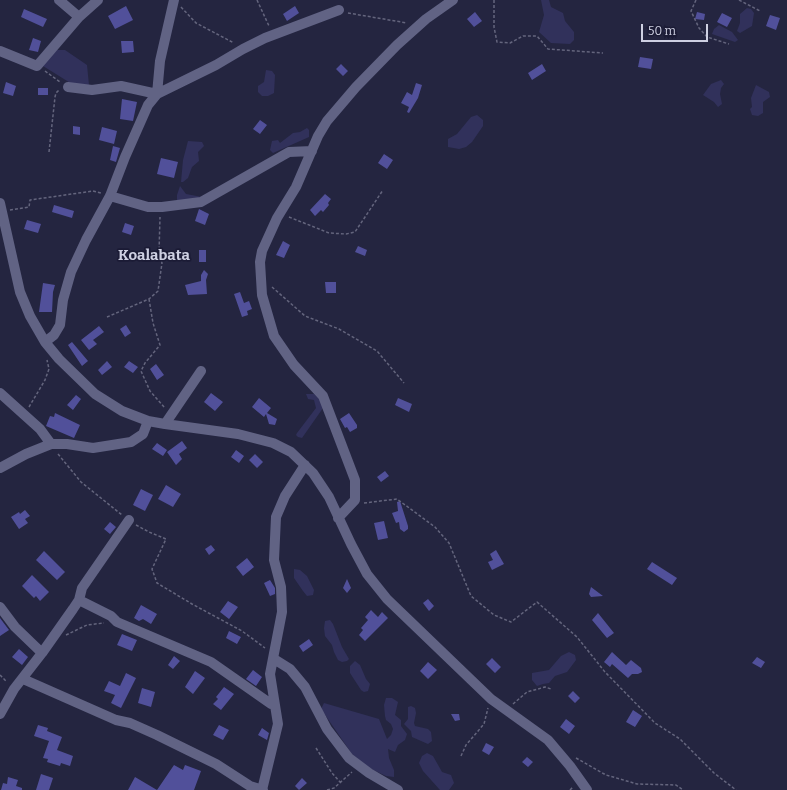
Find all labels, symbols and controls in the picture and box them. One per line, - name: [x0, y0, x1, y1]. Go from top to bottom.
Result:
- scale bar: [643, 16, 710, 42]
- text: 50 m: [648, 24, 676, 38]
- district label: Koalabata: [118, 247, 190, 265]

